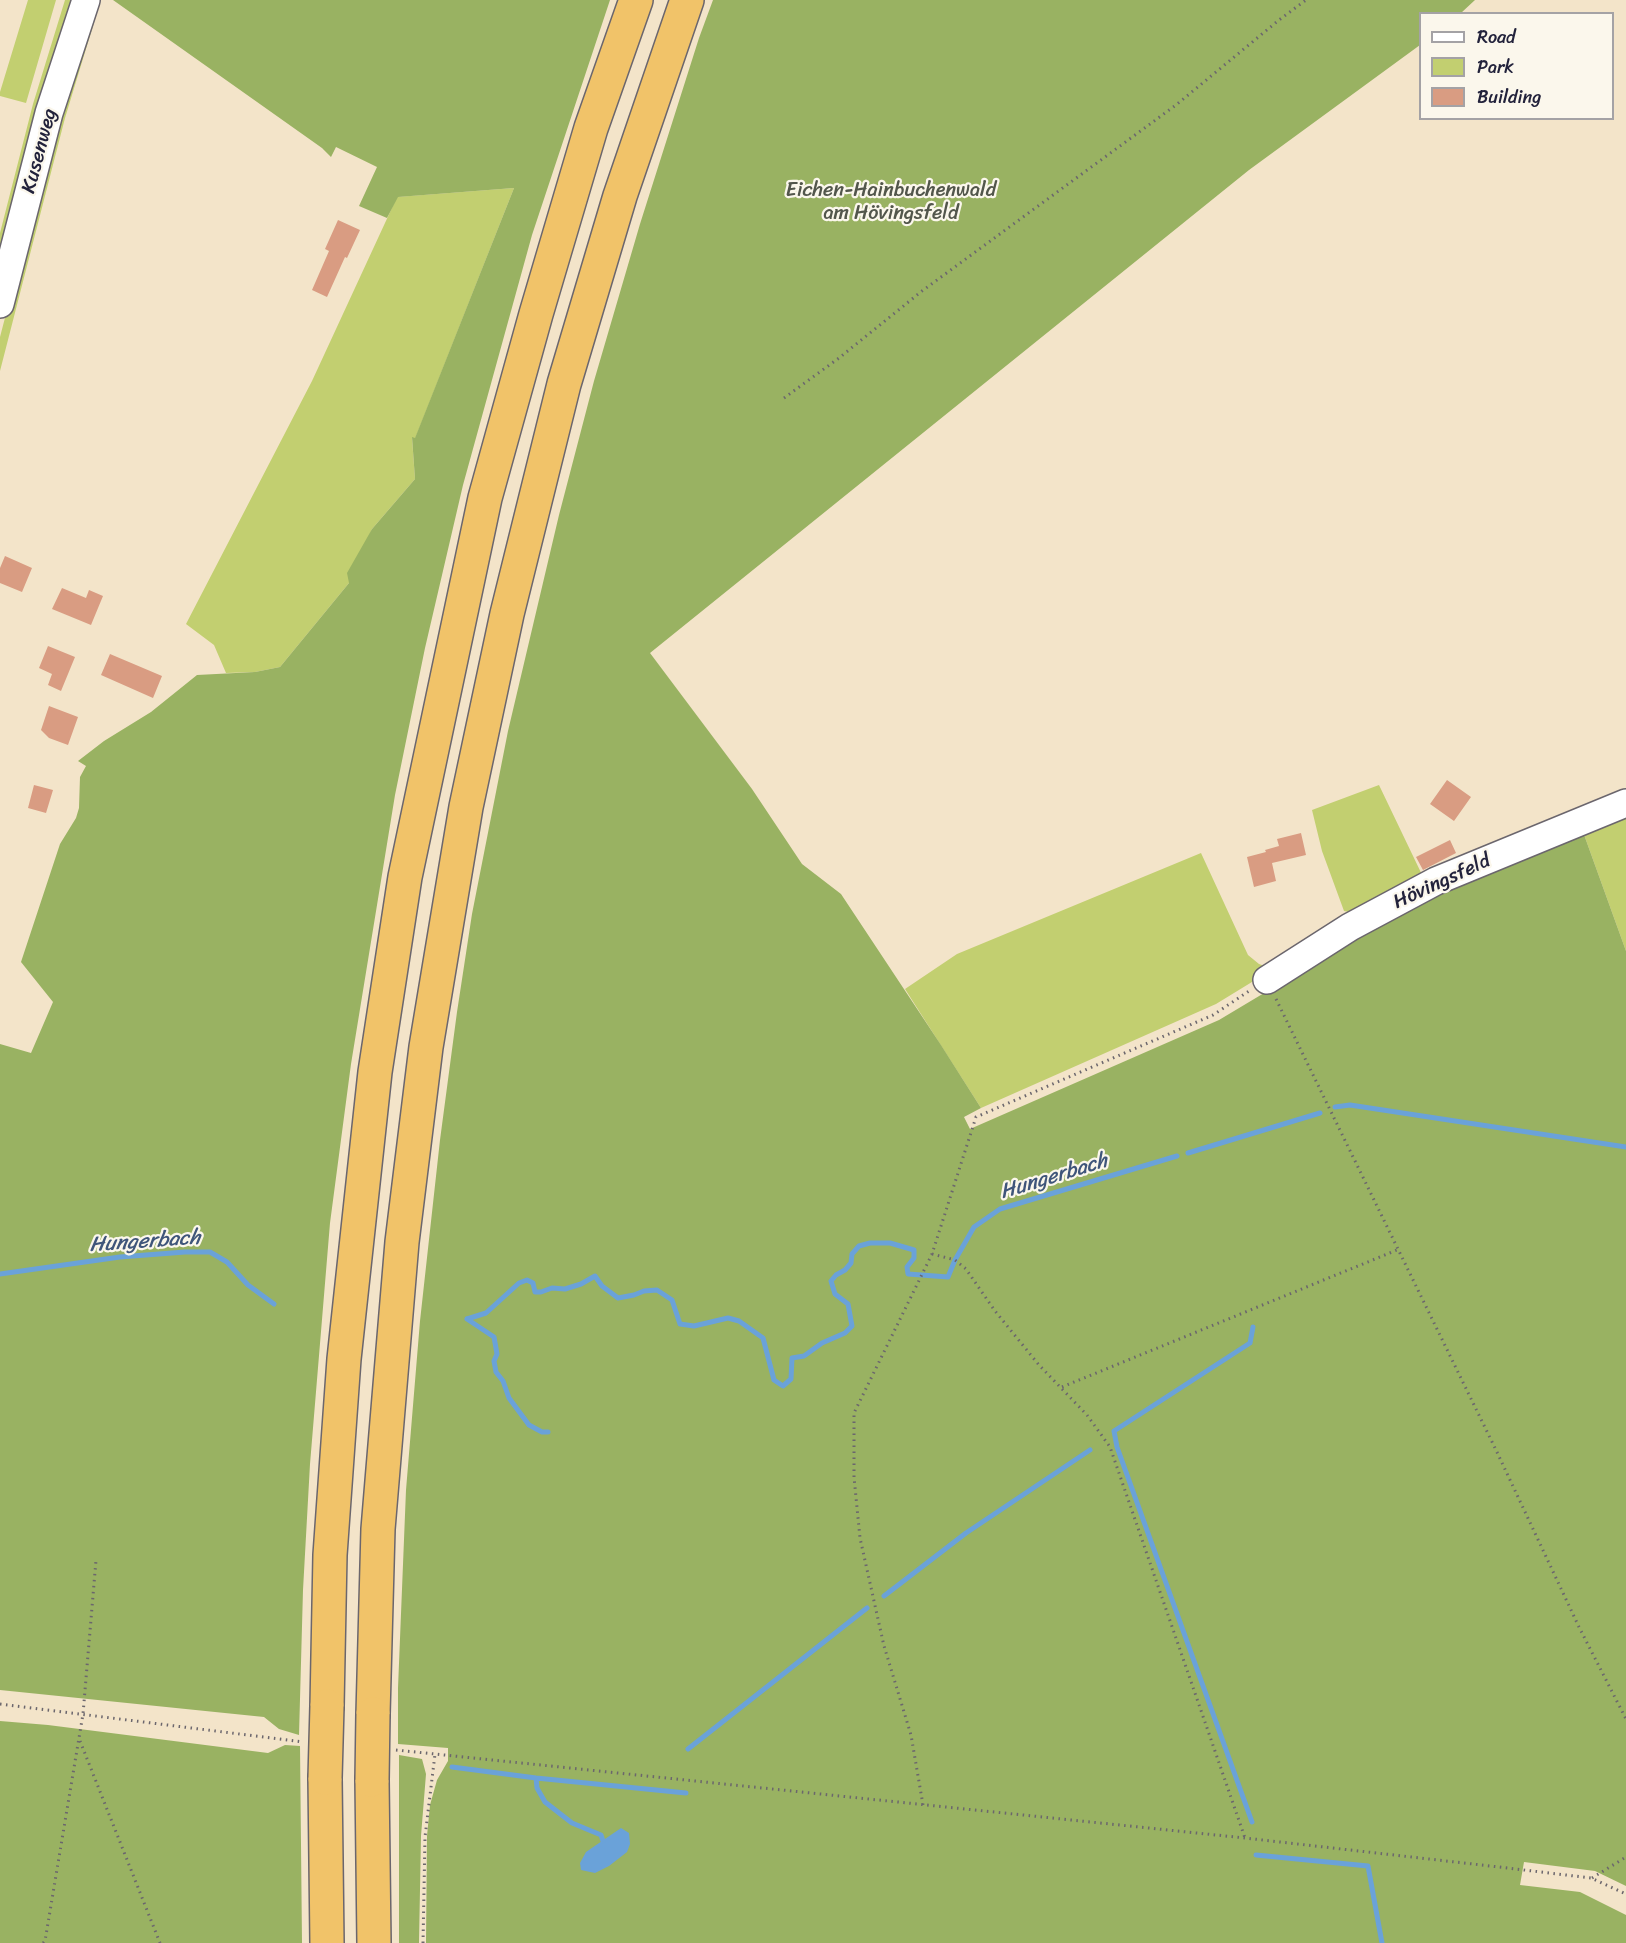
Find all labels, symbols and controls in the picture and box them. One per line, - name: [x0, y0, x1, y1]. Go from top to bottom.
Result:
- legend: [1419, 12, 1614, 120]
- text: Road: [1477, 21, 1516, 53]
- text: Park: [1477, 51, 1514, 83]
- text: Building: [1477, 81, 1541, 113]
- street label: Kusenweg: [17, 106, 63, 196]
- park label: Eichen-Hainbuchenwald am Hövingsfeld: [786, 179, 996, 226]
- street label: Hövingsfeld: [1390, 849, 1494, 915]
- water label: Hungerbach: [997, 1149, 1111, 1205]
- water label: Hungerbach: [89, 1226, 201, 1258]

